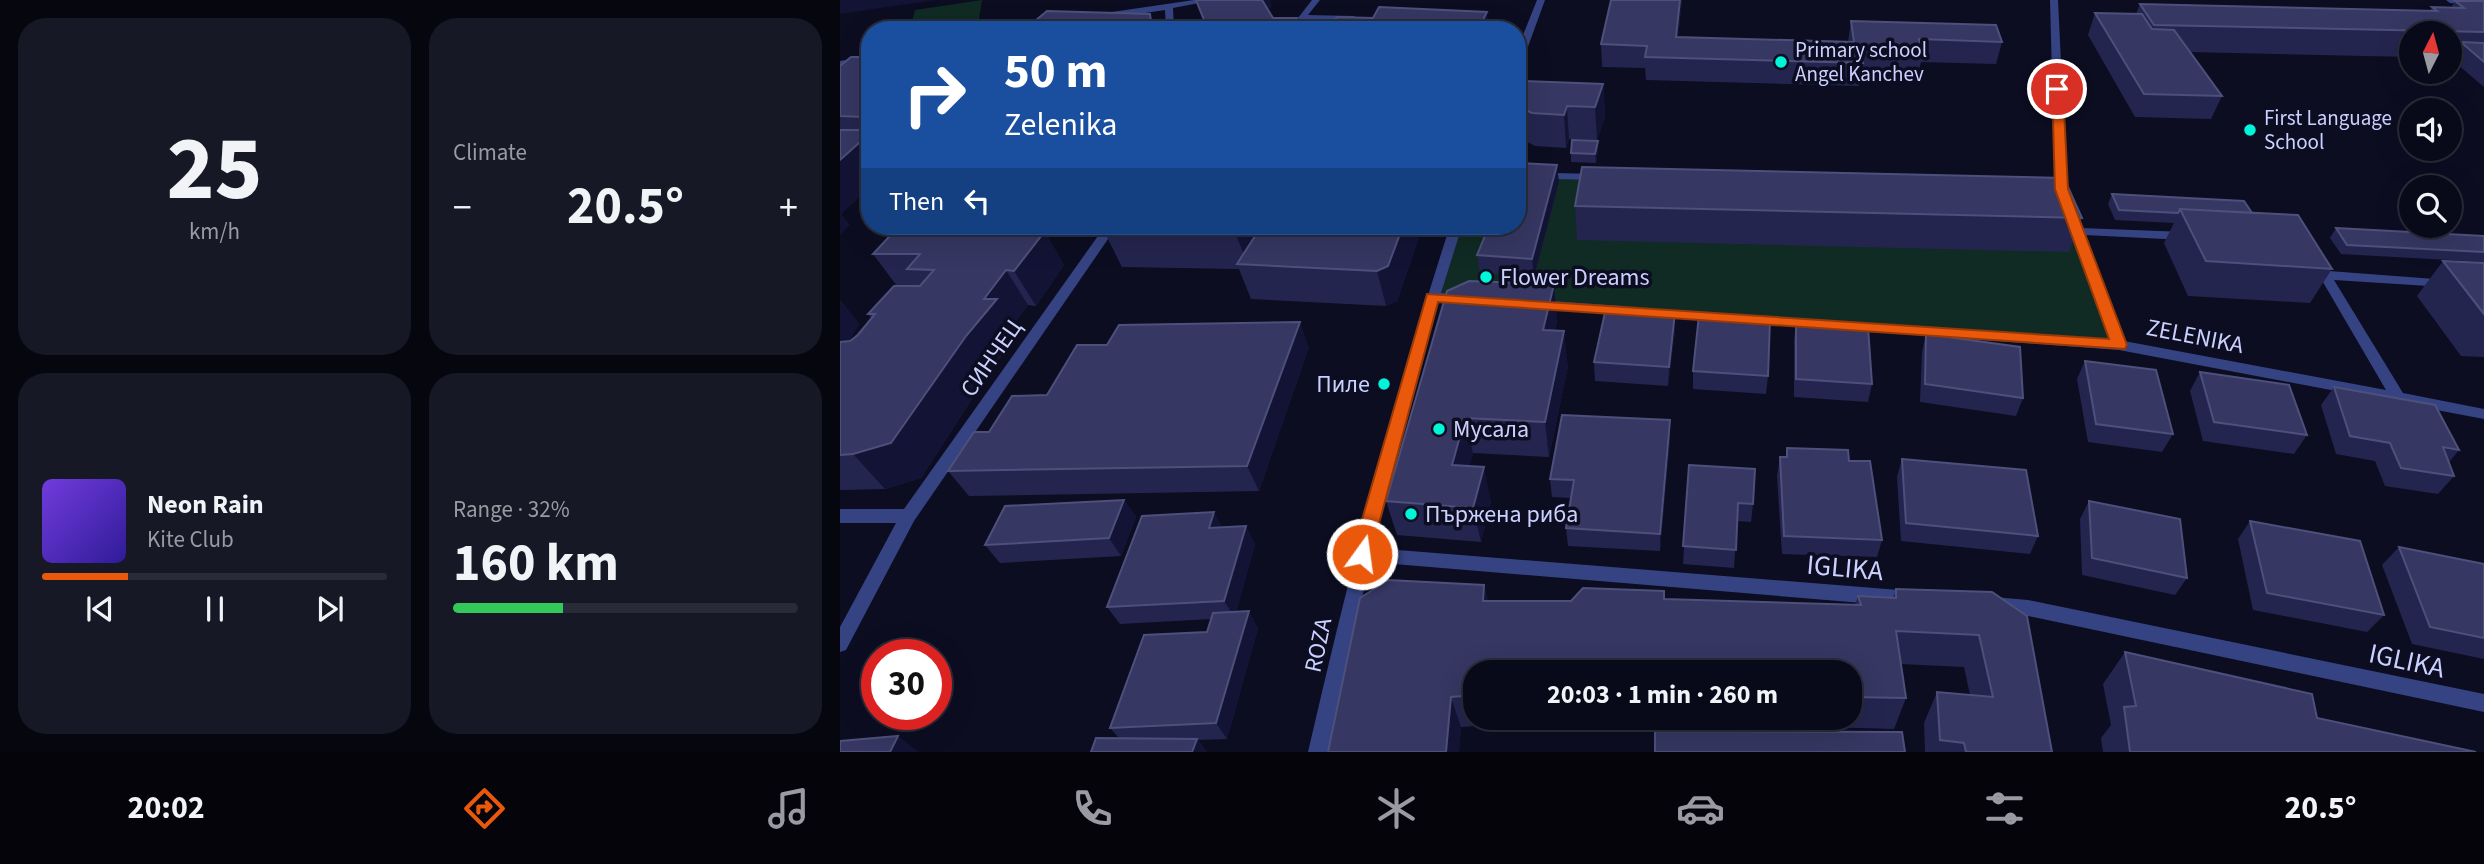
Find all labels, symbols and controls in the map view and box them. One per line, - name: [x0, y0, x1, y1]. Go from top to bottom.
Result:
- north arrow: [2399, 21, 2462, 84]
- map controls: [2399, 21, 2462, 238]
- place label: Primary school Angel Kanchev: [1795, 35, 1927, 89]
- text: 50 m: [1004, 37, 1108, 107]
- icon: right: [889, 49, 980, 140]
- marker: Primary school Angel Kanchev: [1773, 54, 1789, 70]
- pin: [2027, 59, 2087, 119]
- icon: arrive: [2038, 70, 2076, 108]
- button: sound: [2399, 98, 2462, 161]
- text: Zelenika: [1004, 102, 1118, 148]
- place label: First Language School: [2264, 103, 2392, 157]
- text: 25: [166, 105, 263, 234]
- marker: First Language School: [2242, 122, 2258, 138]
- text: Climate: [453, 136, 527, 169]
- text: 20.5°: [567, 170, 684, 244]
- button: search: [2399, 175, 2462, 238]
- text: −: [453, 181, 472, 235]
- text: +: [779, 181, 798, 235]
- icon: left: [958, 182, 996, 220]
- text: Then: [889, 183, 944, 220]
- text: km/h: [189, 215, 240, 248]
- place label: Flower Dreams: [1500, 260, 1650, 295]
- marker: Flower Dreams: [1478, 269, 1494, 285]
- street label: ZELENIKA: [2143, 310, 2247, 363]
- street label: СИНЧЕЦ: [952, 312, 1031, 404]
- place label: Пиле: [1316, 367, 1370, 402]
- marker: Пиле: [1376, 376, 1392, 392]
- place label: Мусала: [1453, 412, 1529, 447]
- marker: Мусала: [1431, 421, 1447, 437]
- text: Neon Rain: [147, 486, 264, 523]
- text: Range · 32%: [453, 493, 570, 526]
- place label: Пържена риба: [1425, 497, 1578, 532]
- marker: Пържена риба: [1403, 506, 1419, 522]
- position arrow: [1325, 517, 1399, 591]
- text: Kite Club: [147, 523, 234, 556]
- text: 160 km: [453, 527, 619, 601]
- street label: IGLIKA: [1805, 545, 1886, 591]
- icon: previous: [81, 590, 119, 628]
- icon: pause: [196, 590, 234, 628]
- icon: next: [311, 590, 349, 628]
- street label: ROZA: [1296, 615, 1341, 676]
- street label: IGLIKA: [2365, 633, 2449, 689]
- speed limit sign: 30: [861, 639, 952, 730]
- text: 20:03 · 1 min · 260 m: [1547, 676, 1778, 713]
- icon: directions: [460, 784, 509, 833]
- icon: music: [764, 784, 813, 833]
- icon: phone: [1068, 784, 1117, 833]
- icon: climate: [1372, 784, 1421, 833]
- icon: car: [1676, 784, 1725, 833]
- icon: filters: [1980, 784, 2029, 833]
- text: 20:02: [128, 785, 205, 831]
- text: 20.5°: [2284, 785, 2356, 831]

